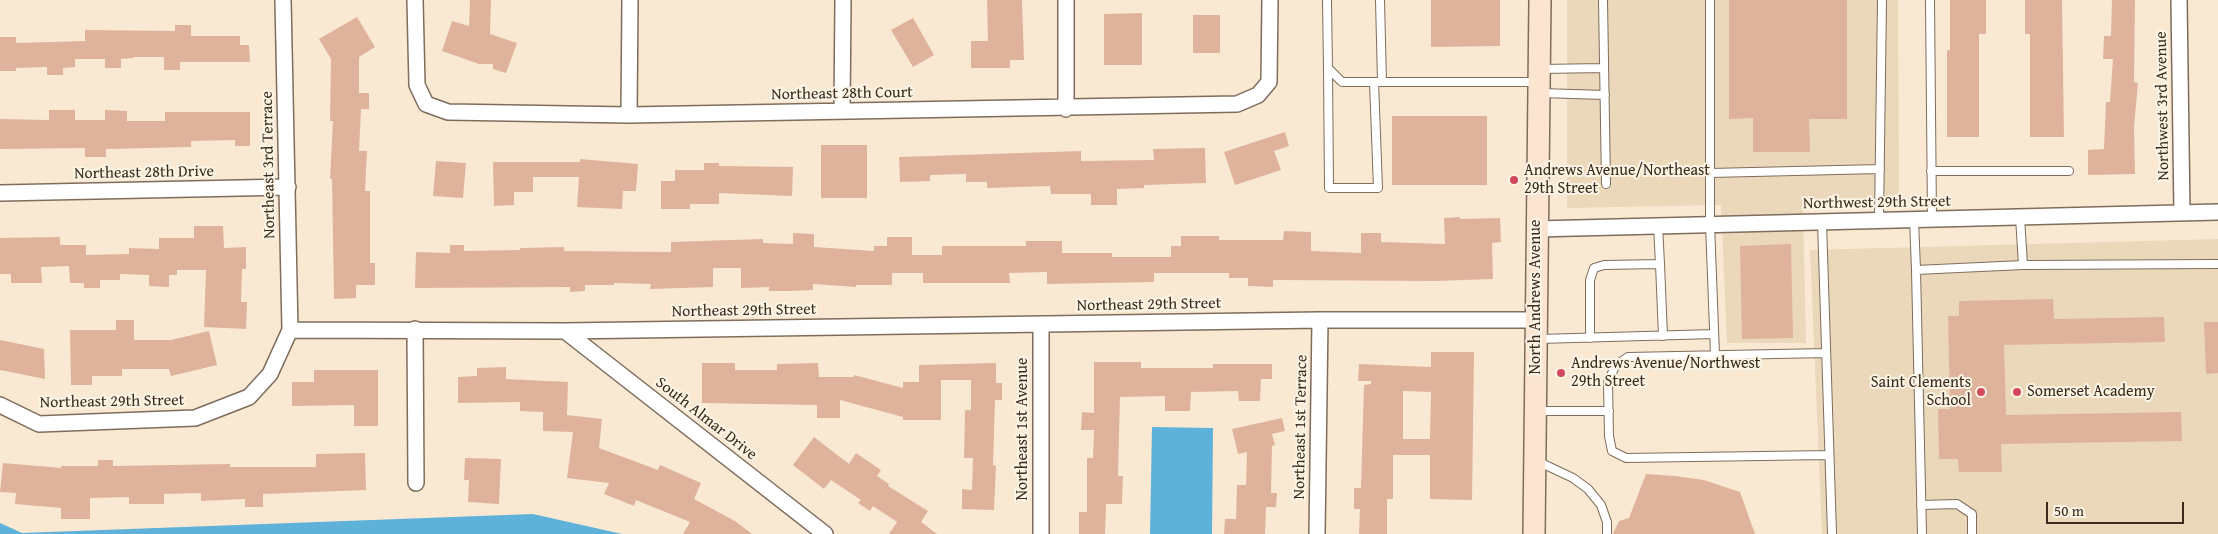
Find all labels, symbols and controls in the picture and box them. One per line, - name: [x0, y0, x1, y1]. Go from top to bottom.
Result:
- street label: Northwest 3rd Avenue: [2152, 31, 2174, 181]
- street label: Northeast 28th Court: [771, 83, 913, 105]
- street label: Northeast 3rd Terrace: [258, 91, 280, 239]
- place label: Andrews Avenue/Northeast 29th Street: [1524, 161, 1710, 199]
- street label: Northeast 28th Drive: [74, 162, 214, 184]
- marker: Andrews Avenue/Northeast 29th Street: [1508, 174, 1520, 186]
- street label: Northwest 29th Street: [1803, 192, 1951, 214]
- street label: North Andrews Avenue: [1526, 220, 1546, 374]
- street label: Northeast 29th Street: [1077, 294, 1221, 316]
- street label: Northeast 29th Street: [672, 300, 816, 322]
- street label: Northeast 1st Terrace: [1290, 354, 1312, 500]
- place label: Andrews Avenue/Northwest 29th Street: [1571, 354, 1760, 392]
- street label: Northeast 1st Avenue: [1013, 358, 1033, 500]
- marker: Andrews Avenue/Northwest 29th Street: [1555, 367, 1567, 379]
- street label: South Almar Drive: [651, 373, 761, 465]
- place label: Saint Clements School: [1871, 373, 1971, 411]
- place label: Somerset Academy: [2027, 382, 2155, 402]
- marker: Saint Clements School: [1975, 386, 1987, 398]
- marker: Somerset Academy: [2011, 386, 2023, 398]
- street label: Northeast 29th Street: [40, 391, 184, 413]
- scale bar: [2048, 492, 2186, 524]
- text: 50 m: [2054, 500, 2084, 521]

